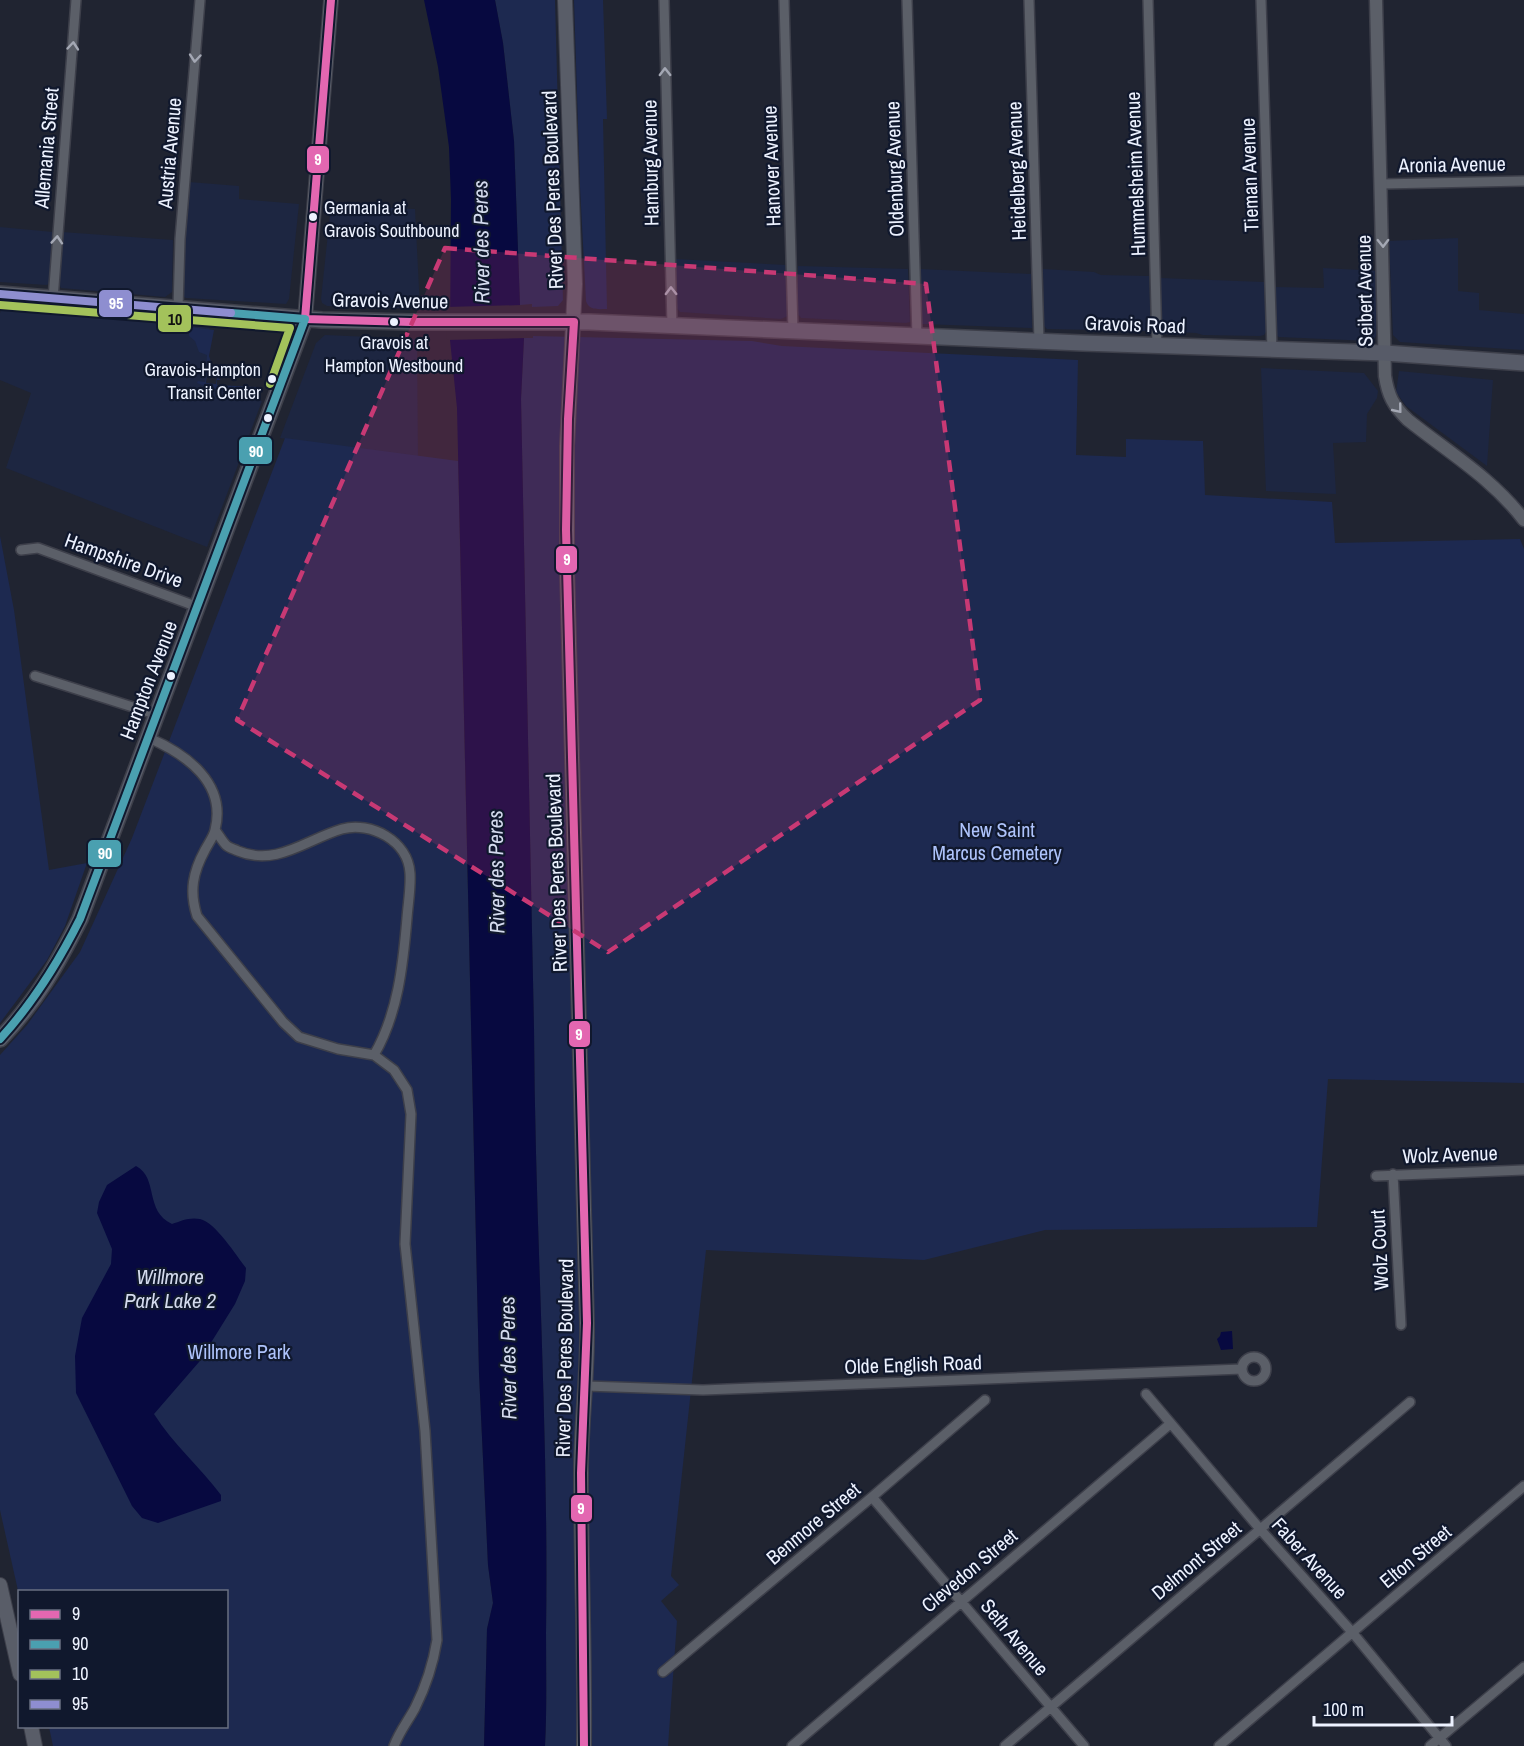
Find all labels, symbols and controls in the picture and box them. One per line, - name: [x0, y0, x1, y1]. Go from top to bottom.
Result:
- one-way arrow: [66, 41, 79, 50]
- one-way arrow: [189, 54, 202, 63]
- one-way arrow: [659, 67, 672, 76]
- street label: Allemania Street: [27, 86, 65, 211]
- street label: River Des Peres Boulevard: [535, 90, 569, 290]
- street label: Hummelsheim Avenue: [1119, 91, 1151, 257]
- street label: Austria Avenue: [151, 97, 187, 210]
- street label: Hamburg Avenue: [635, 100, 665, 226]
- street label: Oldenburg Avenue: [878, 101, 910, 237]
- street label: Heidelberg Avenue: [1000, 101, 1032, 241]
- street label: Hanover Avenue: [755, 105, 787, 227]
- street label: Tieman Avenue: [1234, 117, 1264, 233]
- line badge: 9: [306, 145, 330, 174]
- text: 9: [314, 148, 322, 170]
- street label: Aronia Avenue: [1397, 150, 1506, 178]
- water label: River des Peres: [465, 180, 497, 304]
- place label: Germania at Gravois Southbound: [324, 195, 459, 243]
- marker: Germania at Gravois Southbound: [307, 211, 319, 223]
- street label: Seibert Avenue: [1350, 235, 1378, 347]
- one-way arrow: [50, 236, 63, 245]
- one-way arrow: [1376, 238, 1389, 247]
- street label: Gravois Avenue: [332, 285, 448, 315]
- one-way arrow: [665, 287, 677, 296]
- line badge: 95: [98, 289, 133, 318]
- text: 95: [109, 292, 123, 314]
- line badge: 10: [157, 304, 192, 333]
- text: 10: [168, 308, 182, 330]
- street label: Gravois Road: [1084, 309, 1186, 339]
- marker: Gravois at Hampton Westbound: [388, 316, 400, 328]
- place label: Gravois at Hampton Westbound: [325, 330, 463, 378]
- place label: Gravois-Hampton Transit Center: [145, 357, 261, 405]
- marker: Gravois-Hampton Transit Center: [266, 373, 278, 385]
- one-way arrow: [1390, 402, 1401, 413]
- unlabelled marker: [262, 412, 274, 424]
- line badge: 90: [238, 436, 273, 465]
- text: 90: [249, 440, 263, 462]
- street label: Hampshire Drive: [61, 526, 187, 594]
- line badge: 9: [555, 545, 578, 574]
- text: 9: [563, 548, 571, 570]
- street label: Hampton Avenue: [113, 617, 183, 743]
- unlabelled marker: [165, 670, 177, 682]
- street label: River Des Peres Boulevard: [539, 773, 573, 973]
- water label: River des Peres: [480, 810, 512, 934]
- park label: New Saint Marcus Cemetery: [932, 816, 1062, 866]
- line badge: 90: [87, 839, 122, 868]
- text: 90: [98, 842, 112, 864]
- line badge: 9: [568, 1020, 591, 1048]
- text: 9: [575, 1023, 583, 1045]
- street label: Wolz Avenue: [1402, 1139, 1498, 1169]
- street label: Wolz Court: [1363, 1209, 1395, 1291]
- street label: River Des Peres Boulevard: [549, 1258, 579, 1458]
- water label: Willmore Park Lake 2: [124, 1262, 216, 1315]
- water label: River des Peres: [492, 1296, 524, 1420]
- park label: Willmore Park: [188, 1338, 291, 1365]
- street label: Olde English Road: [844, 1348, 982, 1380]
- street label: Benmore Street: [760, 1475, 866, 1570]
- line badge: 9: [570, 1494, 593, 1523]
- text: 9: [577, 1497, 585, 1519]
- street label: Faber Avenue: [1266, 1511, 1354, 1605]
- street label: Delmont Street: [1145, 1514, 1247, 1605]
- street label: Elton Street: [1373, 1518, 1457, 1594]
- street label: Clevedon Street: [915, 1522, 1023, 1618]
- legend: [18, 1590, 228, 1728]
- street label: Seth Avenue: [975, 1593, 1055, 1681]
- text: 9: [72, 1601, 80, 1626]
- text: 90: [72, 1631, 88, 1656]
- text: 10: [72, 1661, 88, 1686]
- scale bar: [1314, 1689, 1452, 1727]
- text: 95: [72, 1691, 88, 1716]
- text: 100 m: [1323, 1697, 1364, 1722]

